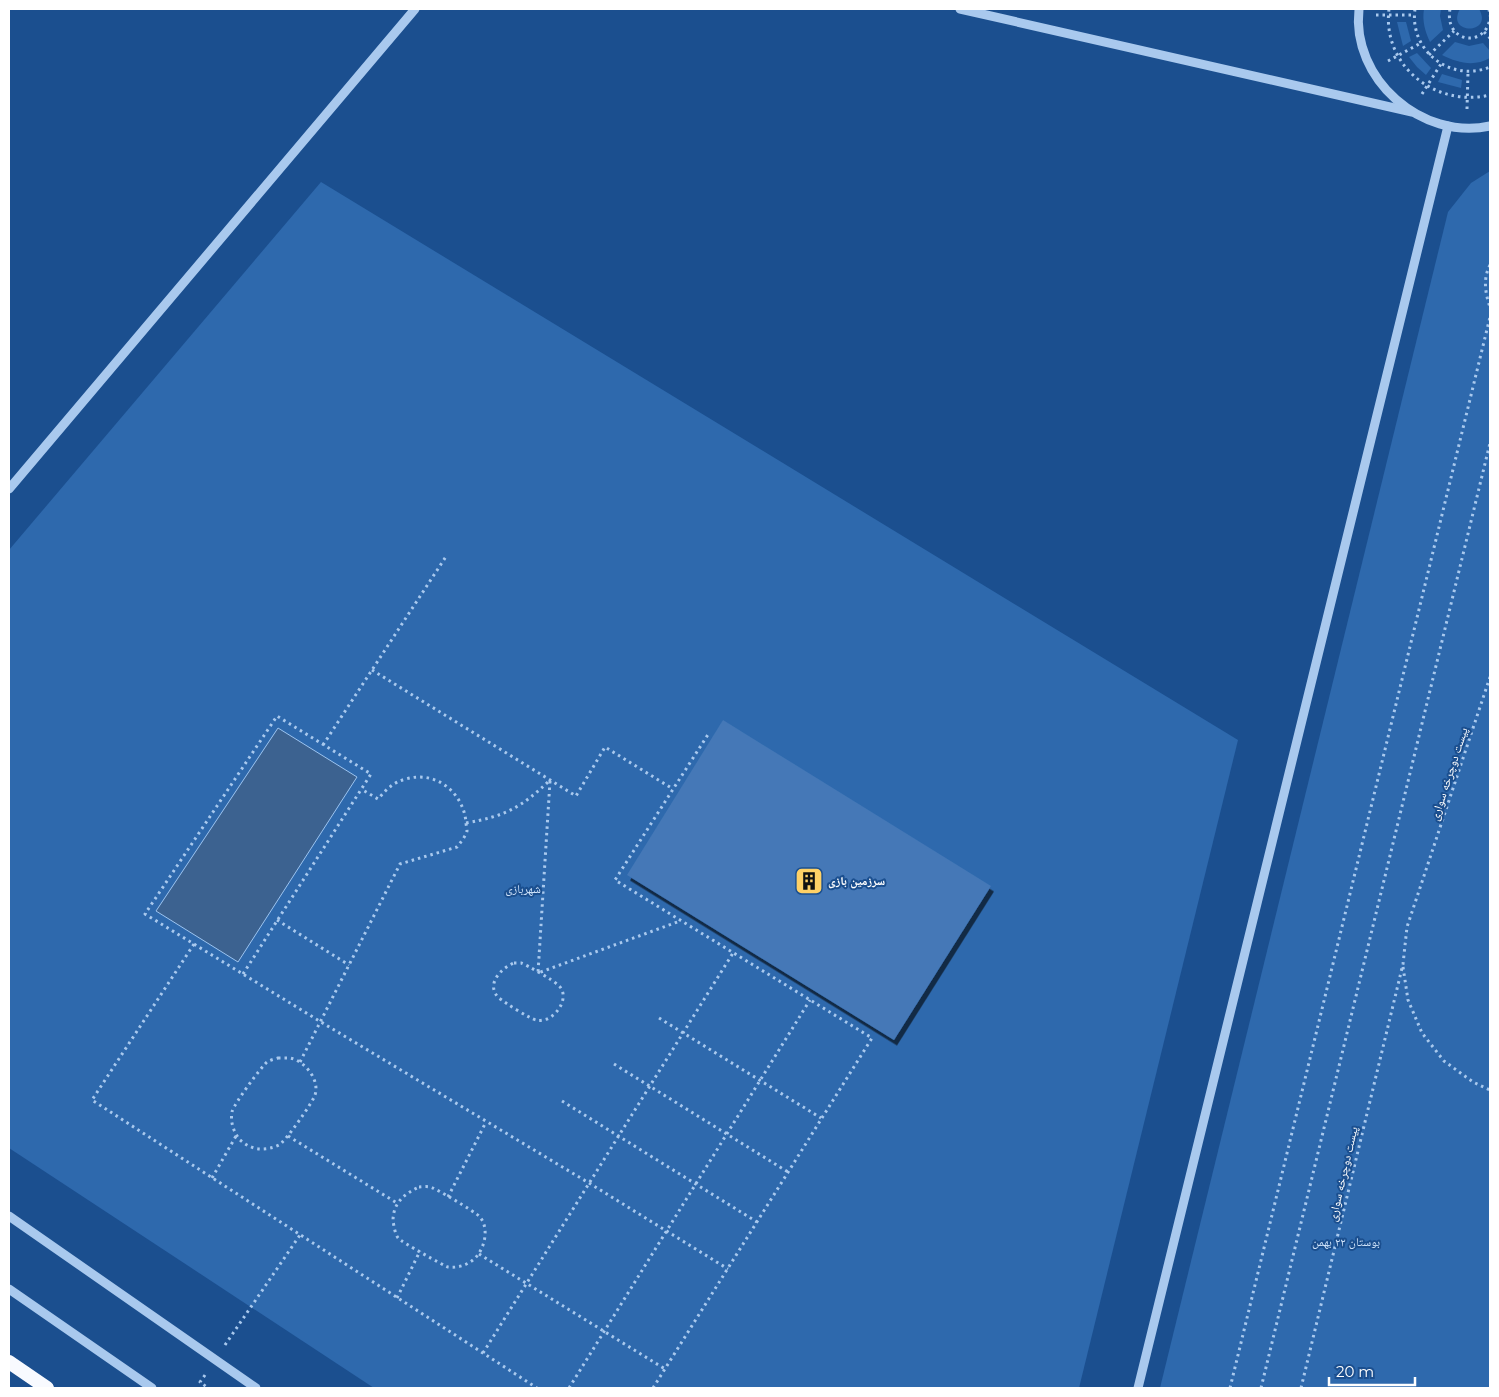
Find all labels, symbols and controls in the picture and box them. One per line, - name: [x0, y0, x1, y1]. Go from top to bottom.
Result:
- street label: پیست دوچرخه سواری: [1426, 725, 1471, 822]
- building icon: سرزمین بازی: [794, 866, 824, 896]
- place label: سرزمین بازی: [828, 873, 885, 889]
- park label: شهربازی: [505, 881, 541, 896]
- street label: پیست دوچرخه سواری: [1324, 1124, 1361, 1223]
- park label: بوستان ۲۲ بهمن: [1312, 1234, 1380, 1249]
- scale bar: [1329, 1354, 1415, 1386]
- text: 20 m: [1336, 1362, 1374, 1381]

